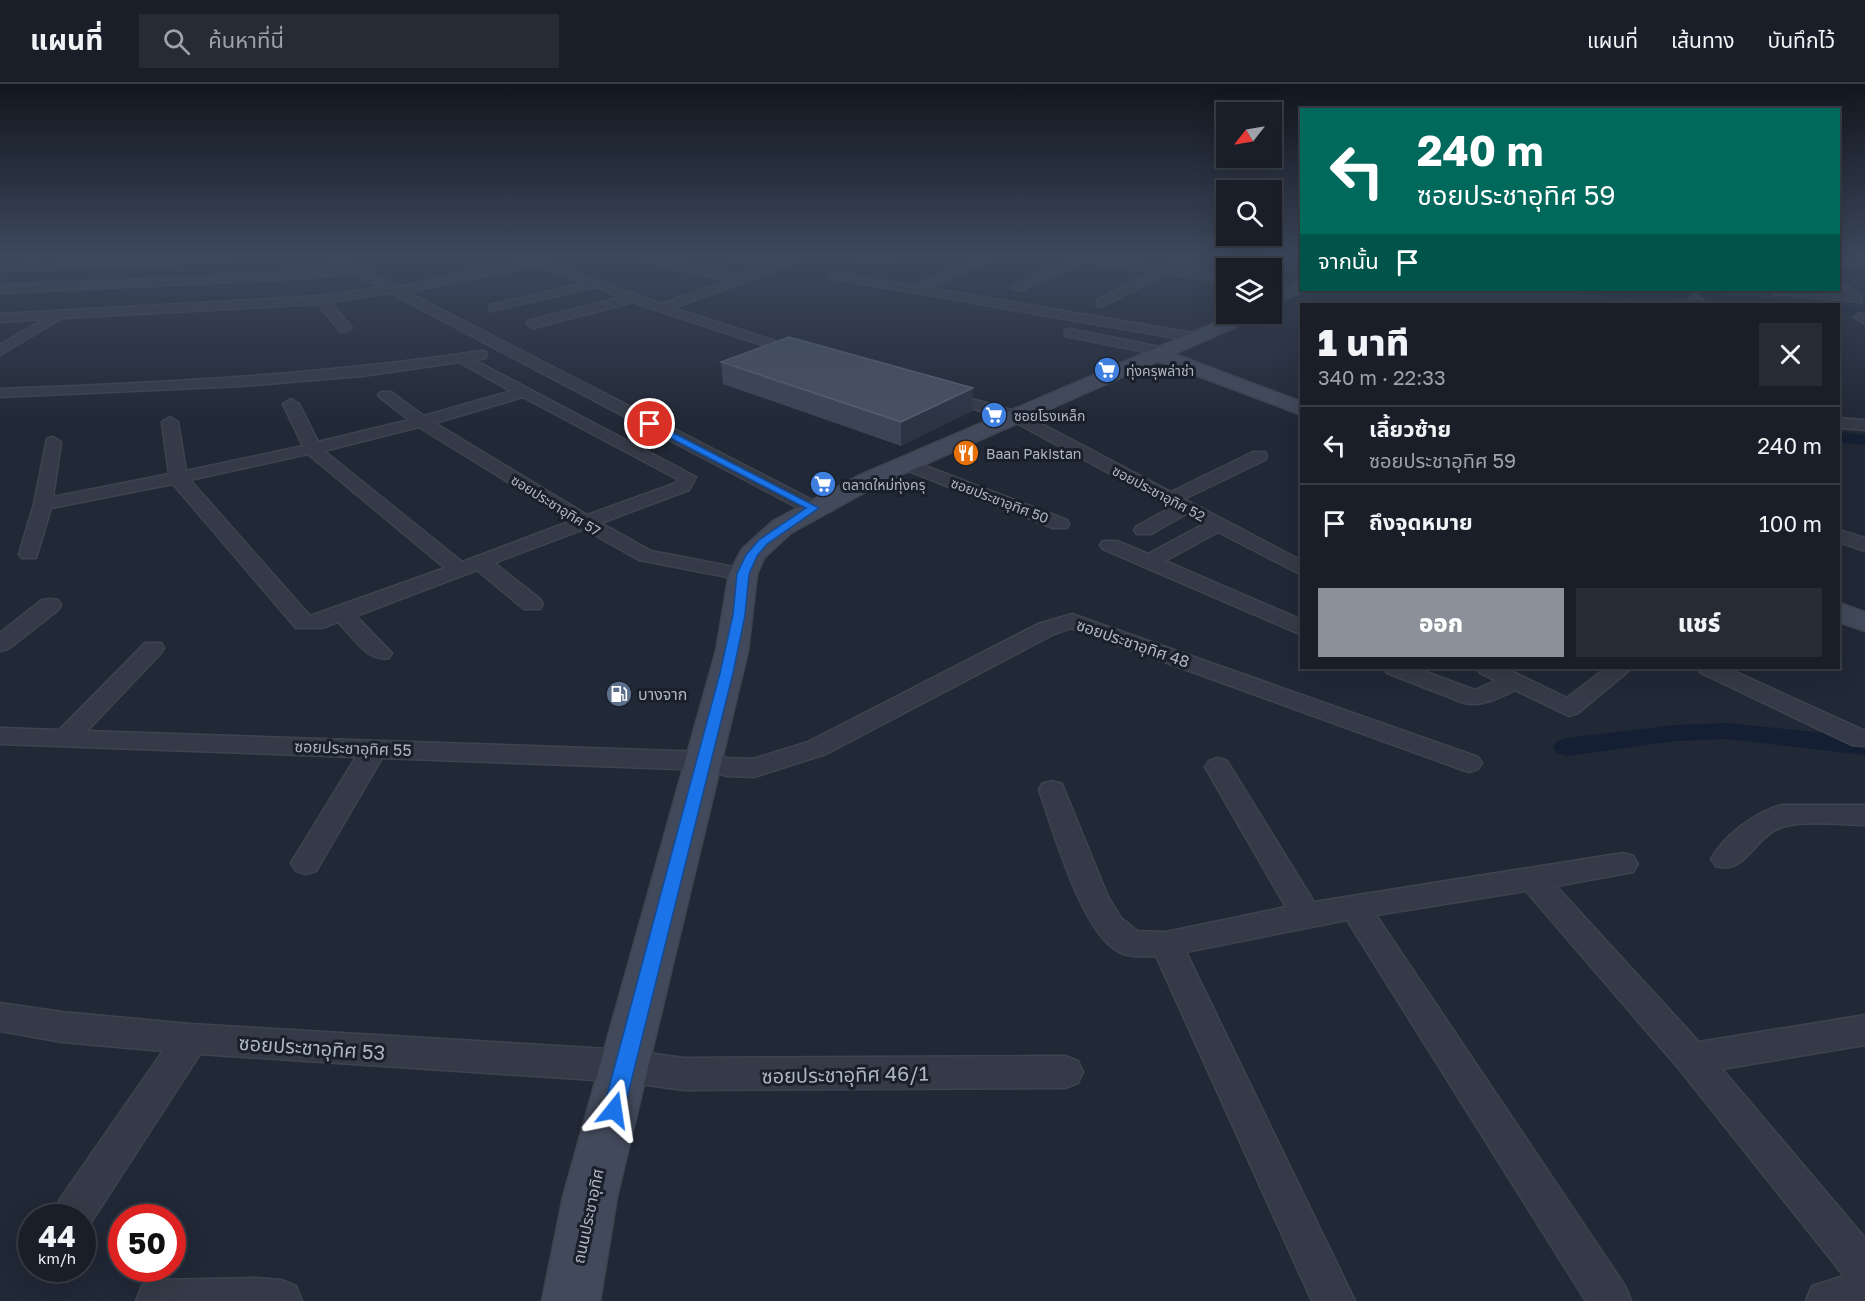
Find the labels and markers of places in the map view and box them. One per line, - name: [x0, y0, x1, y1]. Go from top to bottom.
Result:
- supermarket icon: ทุ่งครุพล่าช่า: [1092, 355, 1122, 385]
- place label: ทุ่งครุพล่าช่า: [1126, 362, 1194, 380]
- pin: [624, 398, 675, 449]
- supermarket icon: ซอยโรงเหล็ก: [979, 400, 1009, 430]
- place label: ซอยโรงเหล็ก: [1014, 407, 1085, 424]
- restaurant icon: Baan Pakistan: [951, 438, 981, 468]
- place label: Baan Pakistan: [986, 445, 1081, 462]
- supermarket icon: ตลาดใหม่ทุ่งครุ: [808, 469, 838, 499]
- place label: ตลาดใหม่ทุ่งครุ: [842, 476, 926, 494]
- fuel station icon: บางจาก: [604, 679, 634, 709]
- place label: บางจาก: [638, 684, 687, 704]

